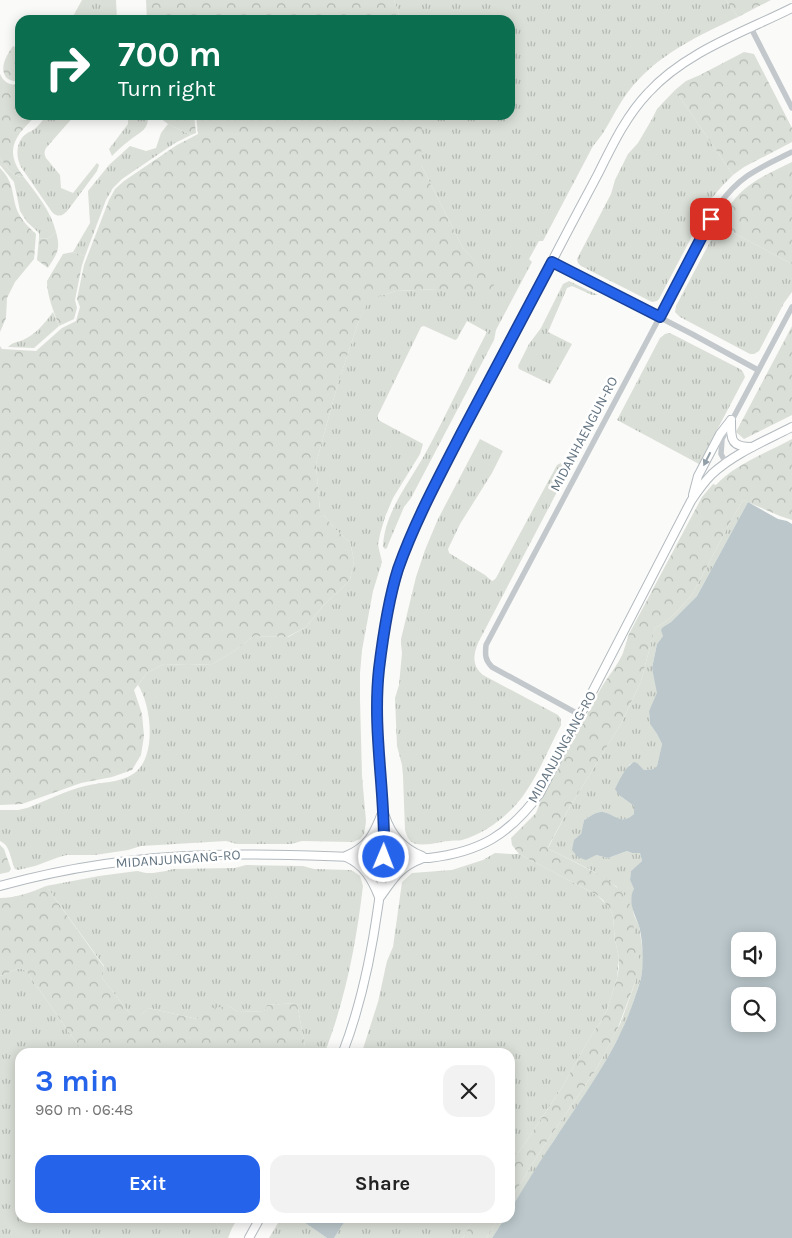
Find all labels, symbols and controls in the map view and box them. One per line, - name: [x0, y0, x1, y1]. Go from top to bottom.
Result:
- text: 700 m: [118, 34, 222, 75]
- icon: right: [35, 35, 100, 100]
- text: Turn right: [118, 76, 216, 102]
- pin: [690, 198, 732, 240]
- icon: arrive: [697, 205, 725, 233]
- street label: MIDANHAENGUN-RO: [547, 374, 621, 494]
- one-way arrow: [703, 451, 711, 466]
- street label: MIDANJUNGANG-RO: [524, 688, 600, 806]
- position arrow: [357, 830, 409, 882]
- street label: MIDANJUNGANG-RO: [115, 846, 241, 872]
- map controls: [731, 932, 776, 1032]
- button: sound: [731, 932, 776, 977]
- button: search: [731, 987, 776, 1032]
- text: 3 min: [35, 1063, 118, 1099]
- button: close: [443, 1065, 495, 1117]
- text: 960 m · 06:48: [35, 1100, 133, 1119]
- button: Exit: [35, 1155, 260, 1213]
- button: Share: [270, 1155, 495, 1213]

